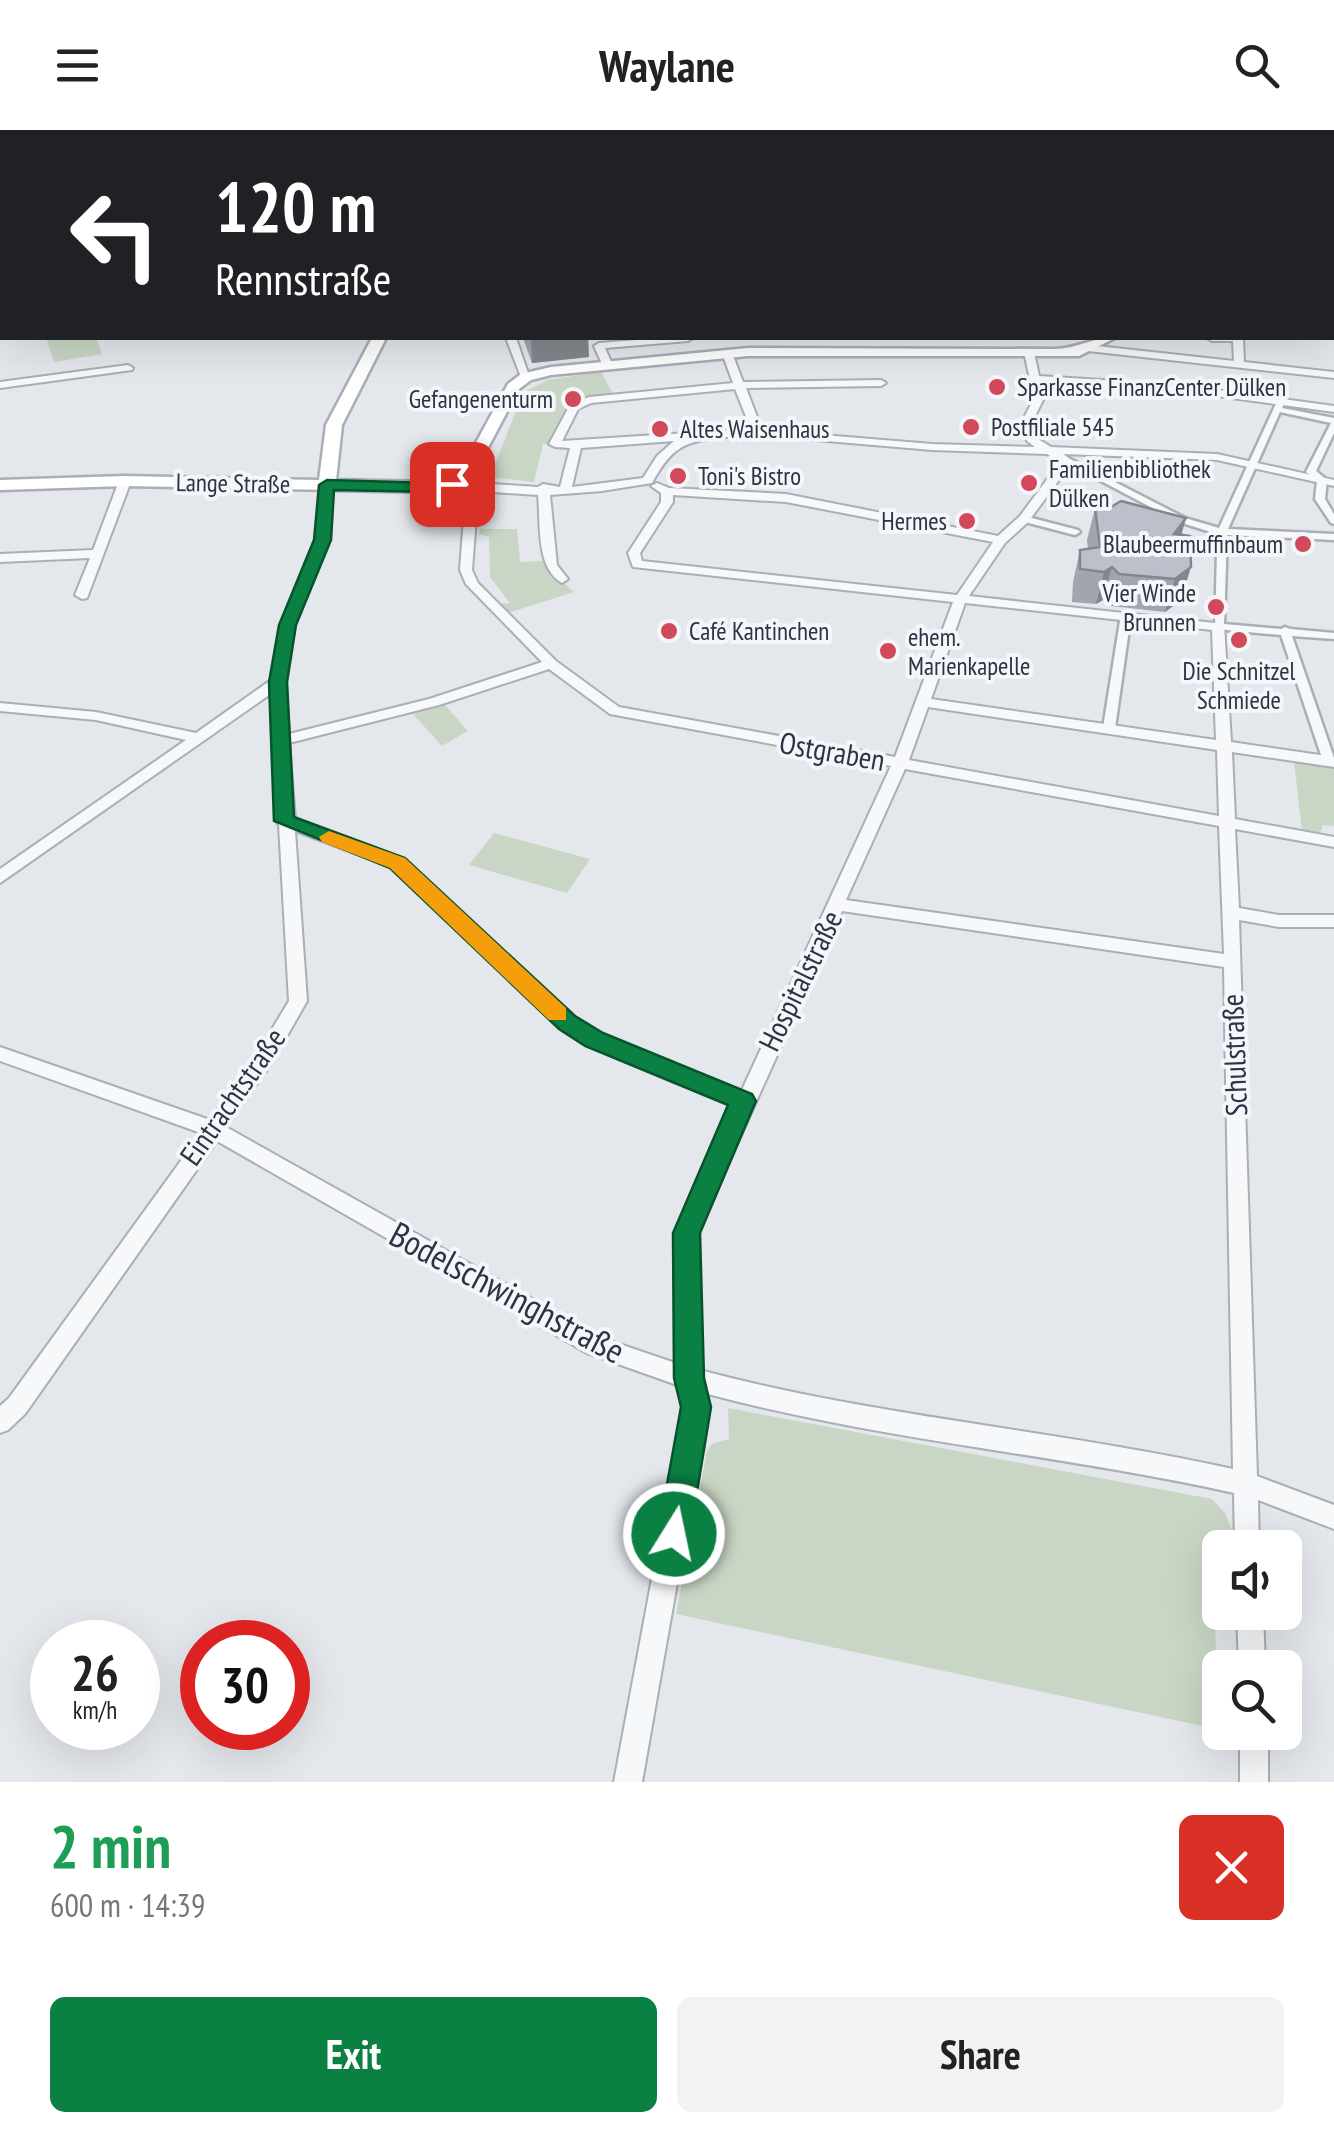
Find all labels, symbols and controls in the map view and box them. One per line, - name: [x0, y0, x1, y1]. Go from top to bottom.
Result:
- text: Waylane: [599, 36, 735, 94]
- icon: menu: [50, 38, 105, 93]
- icon: search: [1229, 38, 1284, 93]
- text: 120 m: [215, 161, 376, 251]
- icon: left: [50, 170, 180, 300]
- text: Rennstraße: [215, 249, 391, 307]
- place label: Sparkasse FinanzCenter Dülken: [1017, 371, 1286, 403]
- marker: Sparkasse FinanzCenter Dülken: [986, 376, 1008, 398]
- place label: Gefangenenturm: [409, 383, 553, 415]
- marker: Gefangenenturm: [562, 388, 584, 410]
- place label: Postfiliale 545: [991, 411, 1115, 443]
- place label: Altes Waisenhaus: [680, 413, 829, 445]
- marker: Postfiliale 545: [960, 416, 982, 438]
- marker: Altes Waisenhaus: [649, 418, 671, 440]
- pin: [410, 442, 495, 527]
- place label: Familienbibliothek Dülken: [1049, 453, 1211, 514]
- icon: arrive: [425, 457, 480, 512]
- place label: Toni's Bistro: [698, 460, 801, 492]
- marker: Toni's Bistro: [667, 465, 689, 487]
- street label: Lange Straße: [176, 466, 290, 500]
- marker: Familienbibliothek Dülken: [1018, 472, 1040, 494]
- place label: Hermes: [881, 505, 947, 537]
- marker: Hermes: [956, 510, 978, 532]
- place label: Blaubeermuffinbaum: [1103, 528, 1283, 560]
- marker: Blaubeermuffinbaum: [1292, 533, 1314, 555]
- place label: Vier Winde Brunnen: [1102, 577, 1196, 638]
- marker: Vier Winde Brunnen: [1205, 596, 1227, 618]
- place label: Café Kantinchen: [689, 615, 829, 647]
- marker: Café Kantinchen: [658, 620, 680, 642]
- place label: ehem. Marienkapelle: [908, 621, 1030, 682]
- marker: Die Schnitzel Schmiede: [1228, 629, 1250, 651]
- marker: ehem. Marienkapelle: [877, 640, 899, 662]
- place label: Die Schnitzel Schmiede: [1183, 655, 1296, 716]
- street label: Ostgraben: [776, 722, 888, 779]
- street label: Hospitalstraße: [749, 904, 850, 1057]
- street label: Schulstraße: [1212, 993, 1255, 1117]
- street label: Eintrachtstraße: [170, 1020, 293, 1172]
- street label: Bodelschwinghstraße: [382, 1211, 633, 1373]
- position arrow: [622, 1482, 726, 1586]
- map controls: [1202, 1530, 1302, 1750]
- button: sound: [1202, 1530, 1302, 1630]
- speed limit sign: 30: [180, 1620, 310, 1750]
- text: 26: [71, 1640, 119, 1705]
- button: search: [1202, 1650, 1302, 1750]
- text: km/h: [73, 1694, 117, 1726]
- text: 2 min: [50, 1807, 171, 1885]
- button: close: [1179, 1815, 1284, 1920]
- text: 600 m · 14:39: [50, 1884, 205, 1926]
- button: Exit: [50, 1997, 657, 2112]
- button: Share: [677, 1997, 1284, 2112]

